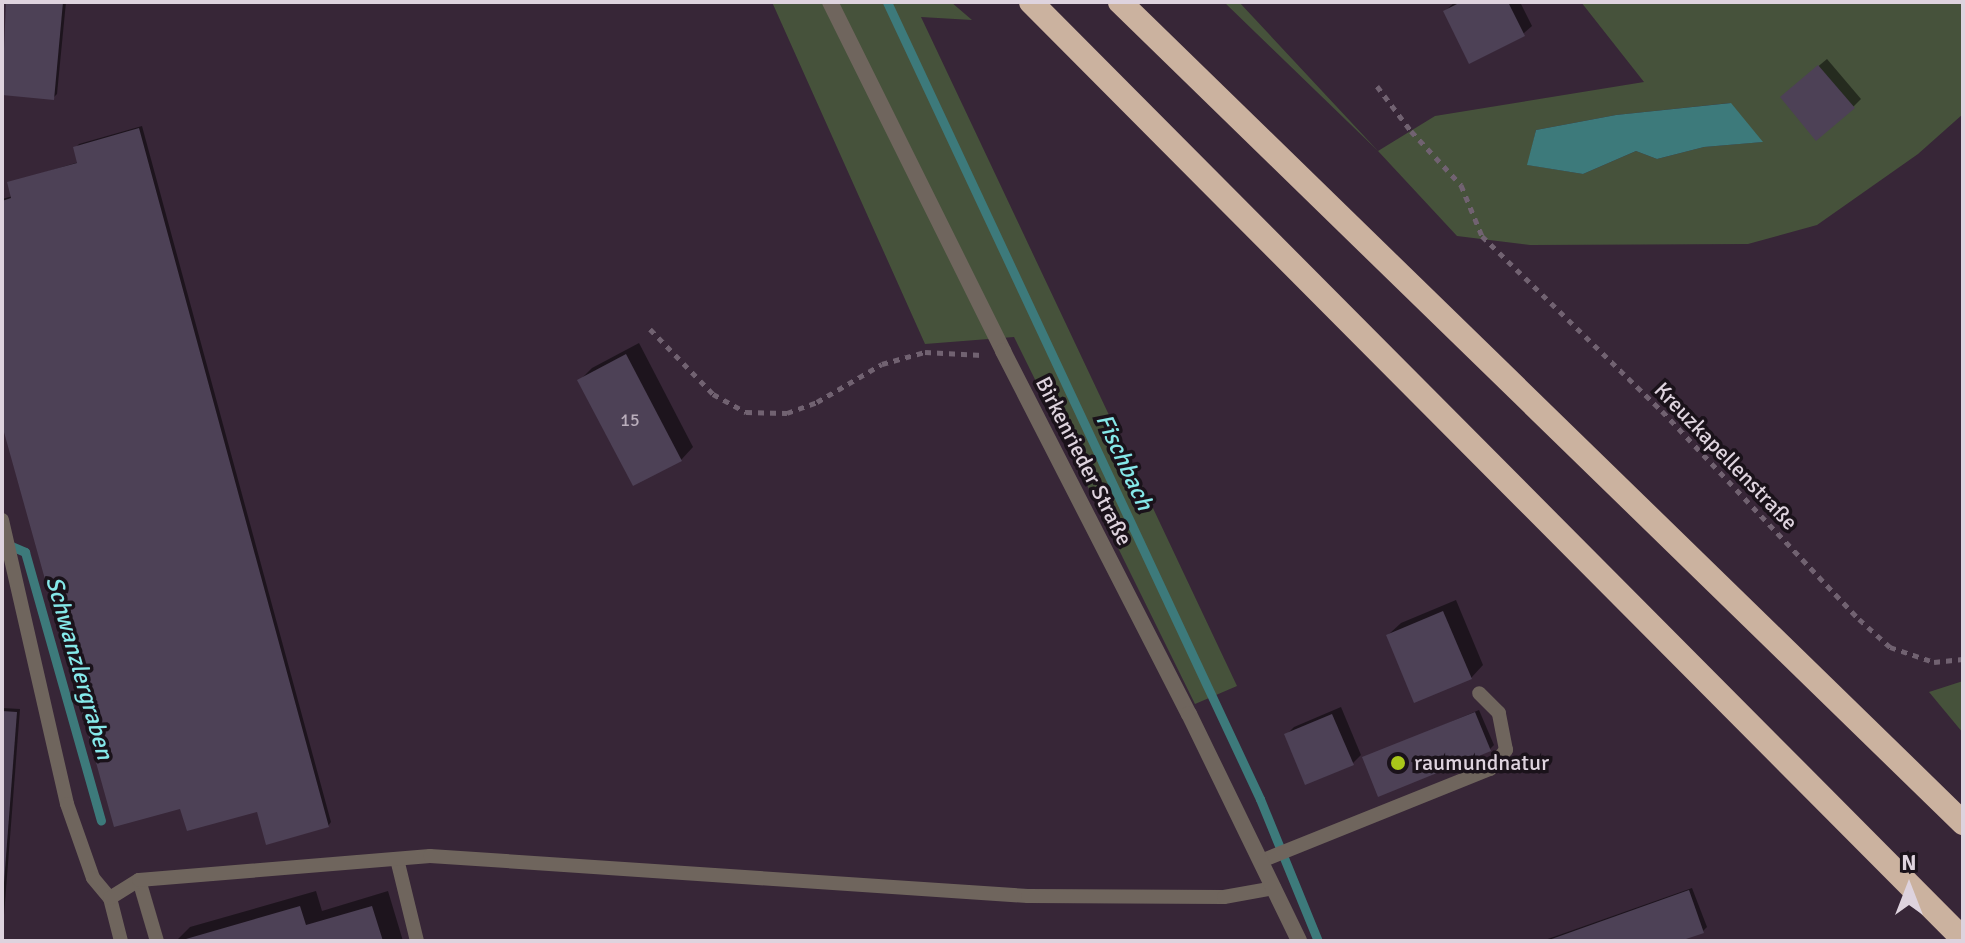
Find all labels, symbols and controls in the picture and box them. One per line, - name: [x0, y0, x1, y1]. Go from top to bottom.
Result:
- street label: Birkenrieder Straße: [1030, 372, 1138, 550]
- street label: Kreuzkapellenstraße: [1649, 377, 1803, 535]
- house number: 15: [620, 409, 640, 431]
- water label: Fischbach: [1089, 409, 1159, 515]
- water label: Schwanzlergraben: [39, 573, 119, 763]
- place label: raumundnatur: [1414, 750, 1549, 776]
- marker: raumundnatur: [1389, 754, 1407, 772]
- north arrow: [1869, 847, 1949, 927]
- text: N: [1901, 849, 1917, 876]

